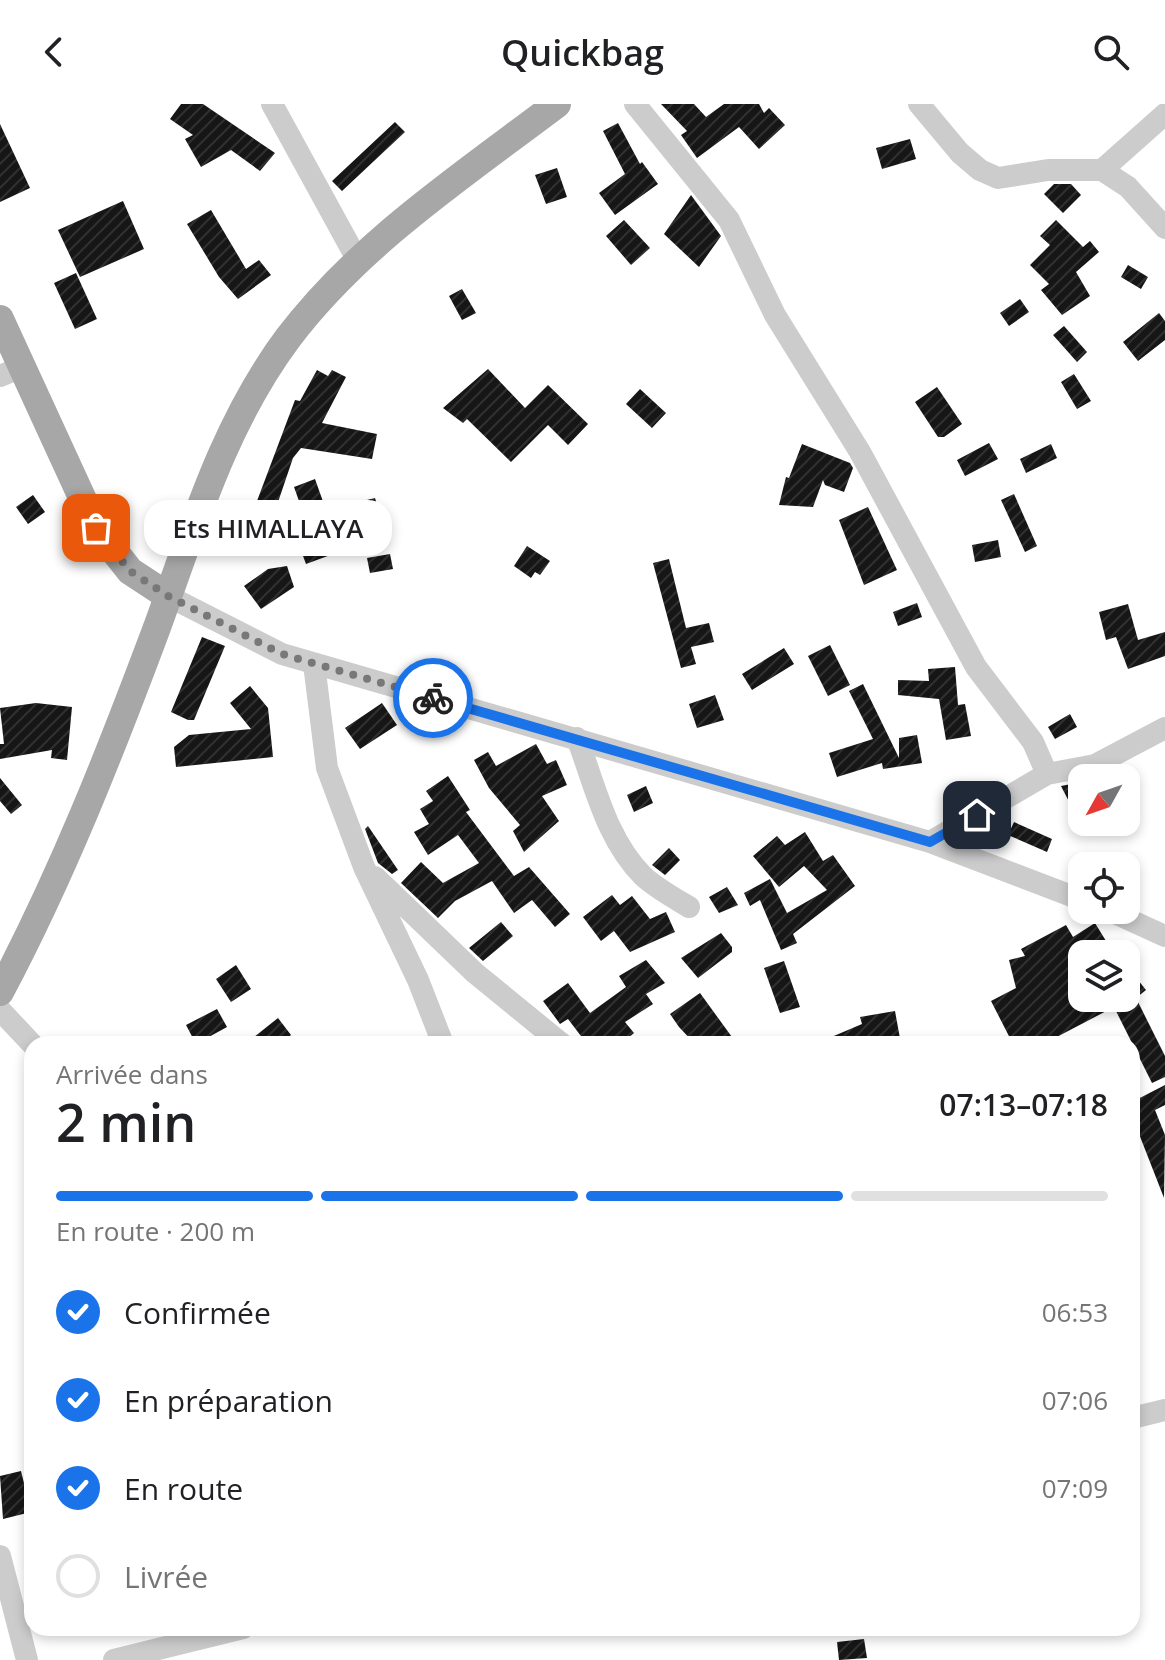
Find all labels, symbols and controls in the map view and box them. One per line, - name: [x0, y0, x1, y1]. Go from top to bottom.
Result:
- text: Quickbag: [501, 28, 664, 77]
- icon: back: [32, 30, 76, 74]
- icon: search: [1089, 30, 1133, 74]
- pin: [62, 494, 130, 562]
- callout: Ets HIMALLAYA: [144, 500, 392, 556]
- icon: bag: [74, 506, 118, 550]
- text: Ets HIMALLAYA: [173, 510, 363, 546]
- courier: [393, 658, 473, 738]
- icon: bike: [411, 676, 455, 720]
- north arrow: [1068, 764, 1140, 836]
- map controls: [1068, 764, 1140, 1012]
- pin: [943, 781, 1011, 849]
- icon: home: [955, 793, 999, 837]
- button: locate: [1068, 852, 1140, 924]
- button: layers: [1068, 940, 1140, 1012]
- text: Arrivée dans: [56, 1056, 208, 1092]
- text: 07:13–07:18: [939, 1084, 1108, 1125]
- text: 2 min: [56, 1086, 196, 1157]
- text: En route · 200 m: [56, 1213, 255, 1249]
- icon: check: [56, 1290, 100, 1334]
- text: Confirmée: [124, 1292, 271, 1333]
- text: 06:53: [1042, 1294, 1108, 1330]
- icon: check: [56, 1378, 100, 1422]
- text: En préparation: [124, 1380, 333, 1421]
- text: 07:06: [1042, 1382, 1108, 1418]
- icon: check: [56, 1466, 100, 1510]
- text: En route: [124, 1468, 243, 1509]
- text: 07:09: [1042, 1470, 1108, 1506]
- text: Livrée: [124, 1556, 208, 1597]

